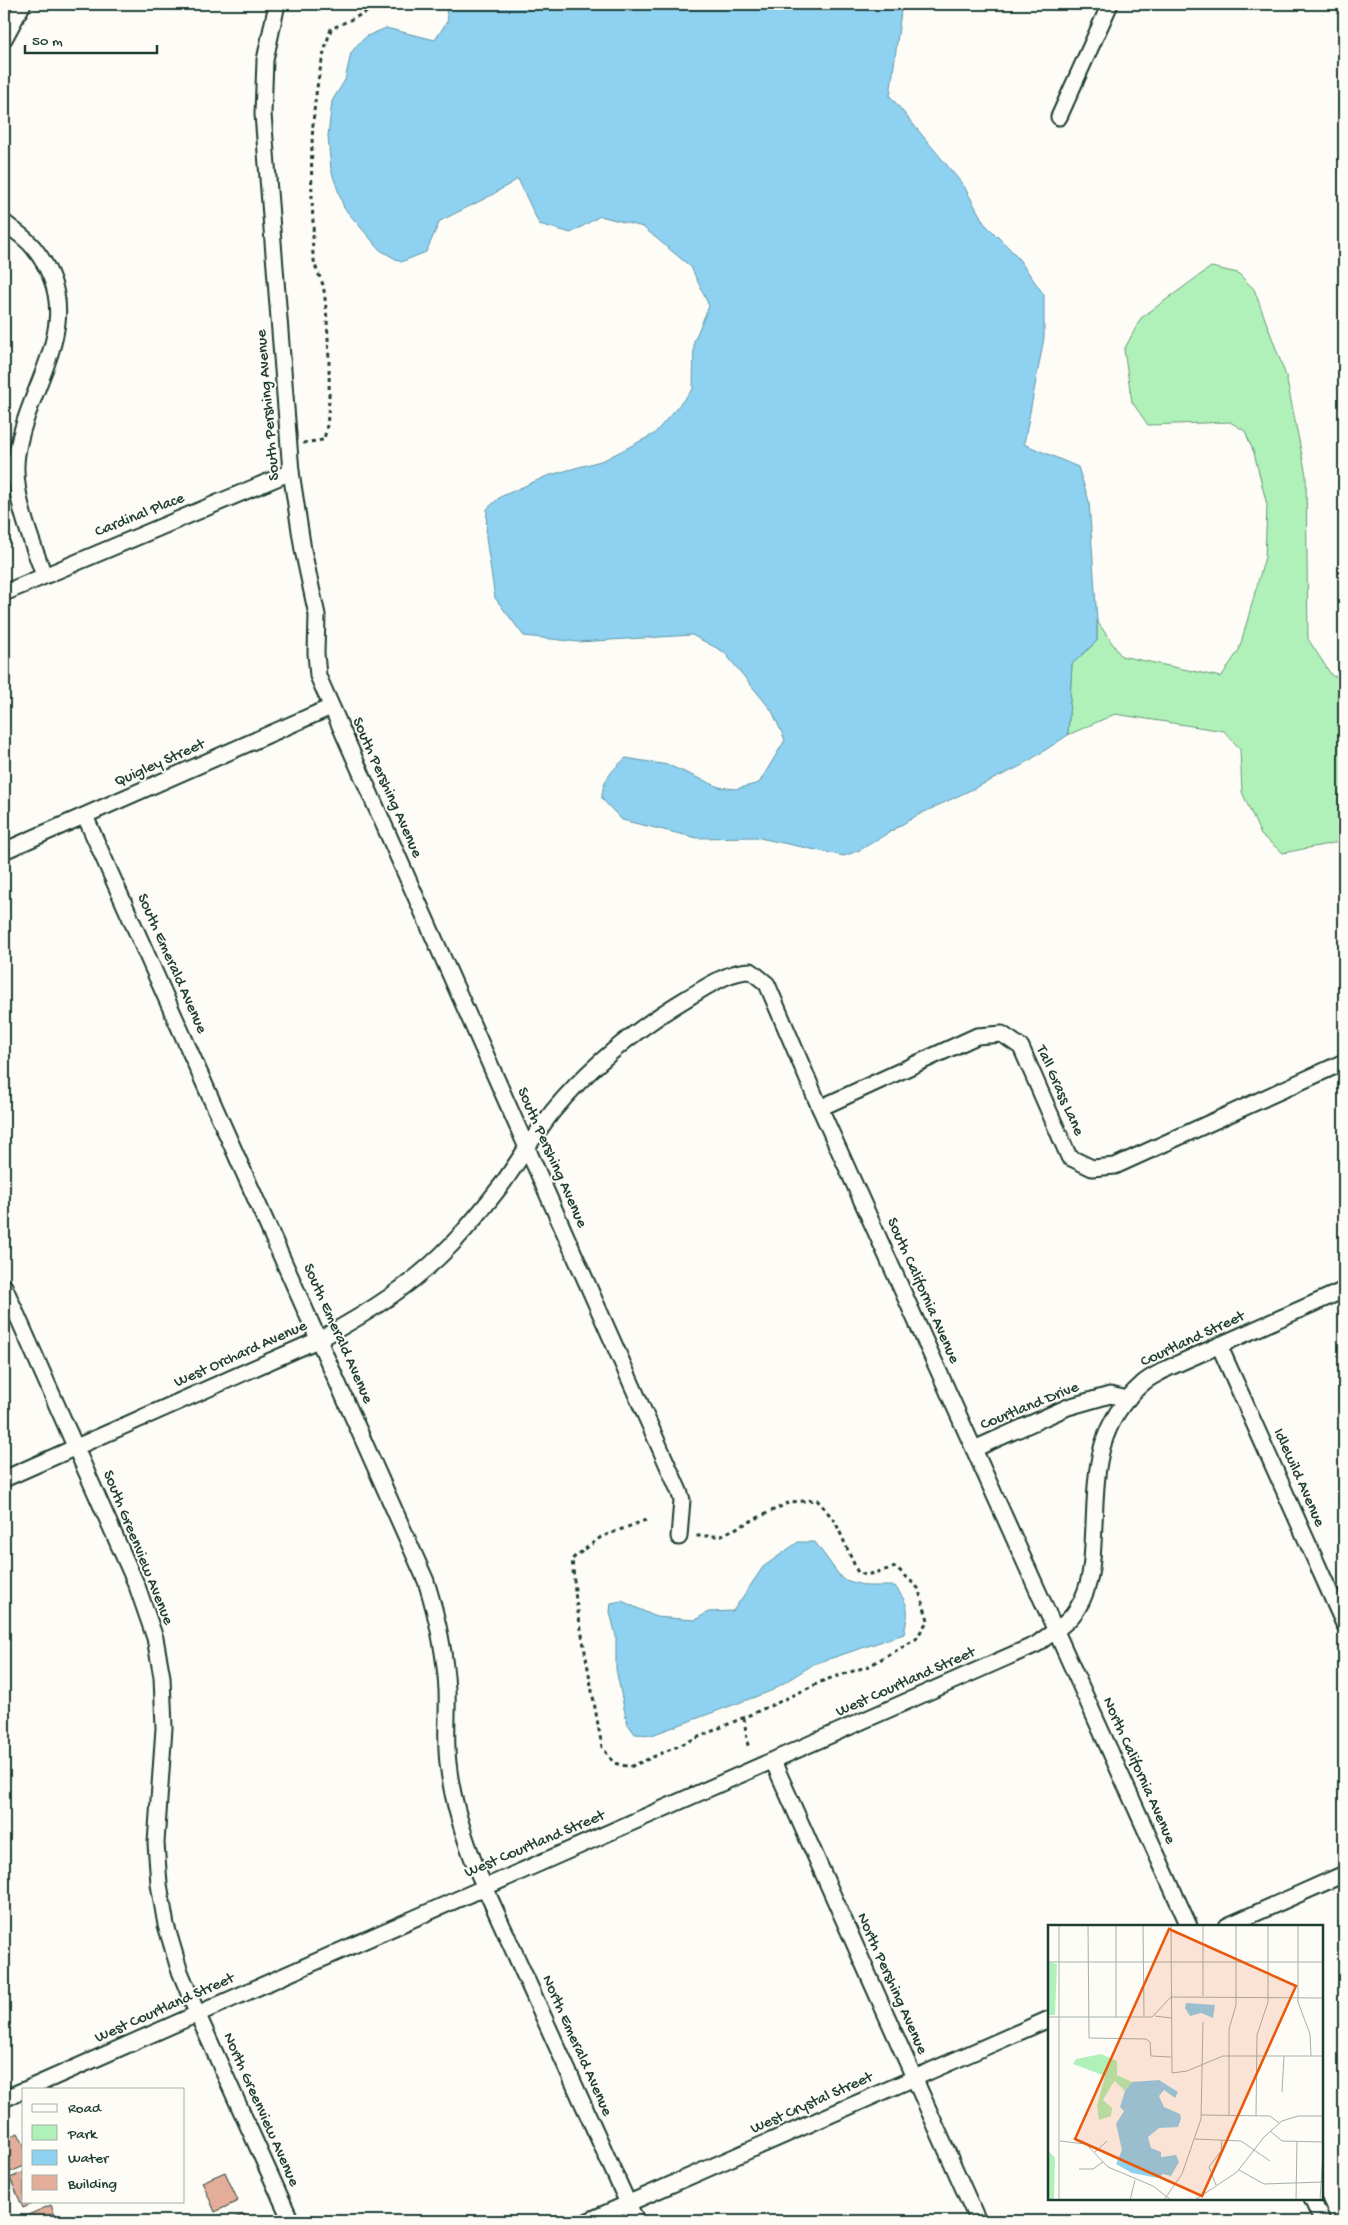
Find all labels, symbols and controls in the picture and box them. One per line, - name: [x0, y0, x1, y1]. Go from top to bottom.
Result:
- scale bar: [25, 22, 158, 54]
- text: 50 m: [32, 33, 63, 51]
- street label: South Pershing Avenue: [253, 328, 285, 481]
- street label: Cardinal Place: [92, 489, 188, 543]
- street label: South Pershing Avenue: [347, 715, 426, 862]
- street label: Quigley Street: [112, 735, 209, 792]
- street label: South Emerald Avenue: [132, 891, 211, 1038]
- street label: Tall Grass Lane: [1030, 1042, 1088, 1140]
- street label: South Pershing Avenue: [512, 1085, 591, 1232]
- street label: South California Avenue: [881, 1215, 963, 1367]
- street label: South Emerald Avenue: [298, 1261, 377, 1408]
- street label: Courtland Street: [1138, 1307, 1249, 1372]
- street label: West Orchard Avenue: [172, 1317, 311, 1393]
- street label: Courtland Drive: [978, 1378, 1083, 1435]
- street label: Idlewild Avenue: [1268, 1426, 1328, 1531]
- street label: South Greenview Avenue: [97, 1468, 177, 1629]
- street label: West Courtland Street: [833, 1643, 980, 1722]
- street label: North California Avenue: [1097, 1695, 1179, 1848]
- street label: West Courtland Street: [462, 1806, 609, 1883]
- street label: North Pershing Avenue: [851, 1910, 931, 2058]
- inset map: [1048, 1925, 1323, 2200]
- street label: West Courtland Street: [92, 1969, 239, 2048]
- street label: North Emerald Avenue: [536, 1973, 616, 2120]
- street label: North Greenview Avenue: [218, 2030, 303, 2190]
- street label: West Crystal Street: [748, 2068, 877, 2139]
- legend: [22, 2088, 185, 2202]
- text: Road: [68, 2100, 102, 2118]
- text: Park: [67, 2126, 98, 2144]
- text: Water: [68, 2150, 110, 2168]
- text: Building: [67, 2176, 117, 2194]

